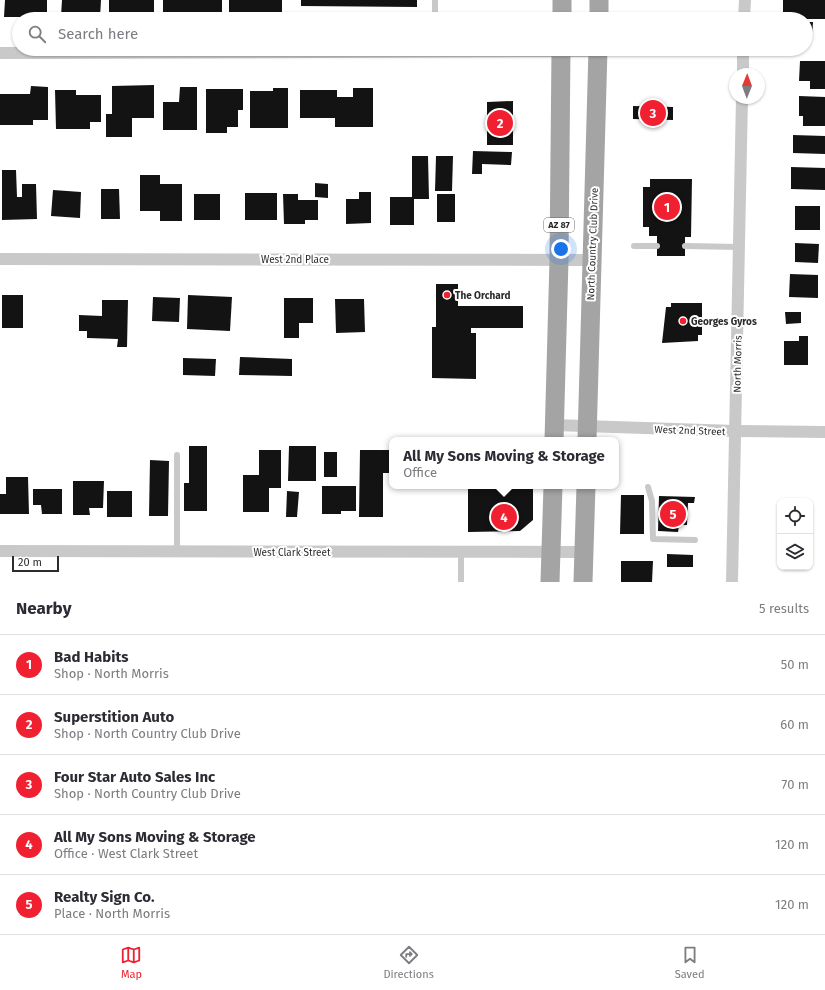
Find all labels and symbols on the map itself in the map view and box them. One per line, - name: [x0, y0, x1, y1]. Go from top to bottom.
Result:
- north arrow: [729, 68, 765, 104]
- pin: 3: [640, 98, 666, 128]
- pin: 2: [487, 108, 513, 138]
- street label: North Country Club Drive: [585, 187, 601, 301]
- pin: 1: [654, 192, 680, 222]
- road number: AZ 87: [544, 218, 574, 232]
- your location: [551, 239, 571, 259]
- street label: West 2nd Place: [261, 254, 329, 266]
- marker: The Orchard: [442, 290, 452, 300]
- place label: The Orchard: [455, 290, 510, 302]
- marker: Georges Gyros: [678, 316, 688, 326]
- place label: Georges Gyros: [691, 316, 757, 328]
- street label: North Morris: [731, 335, 745, 393]
- street label: West 2nd Street: [654, 424, 726, 438]
- pin: 5: [660, 499, 686, 529]
- pin: 4: [491, 502, 517, 532]
- street label: West Clark Street: [253, 547, 331, 559]
- scale bar: [12, 554, 59, 573]

